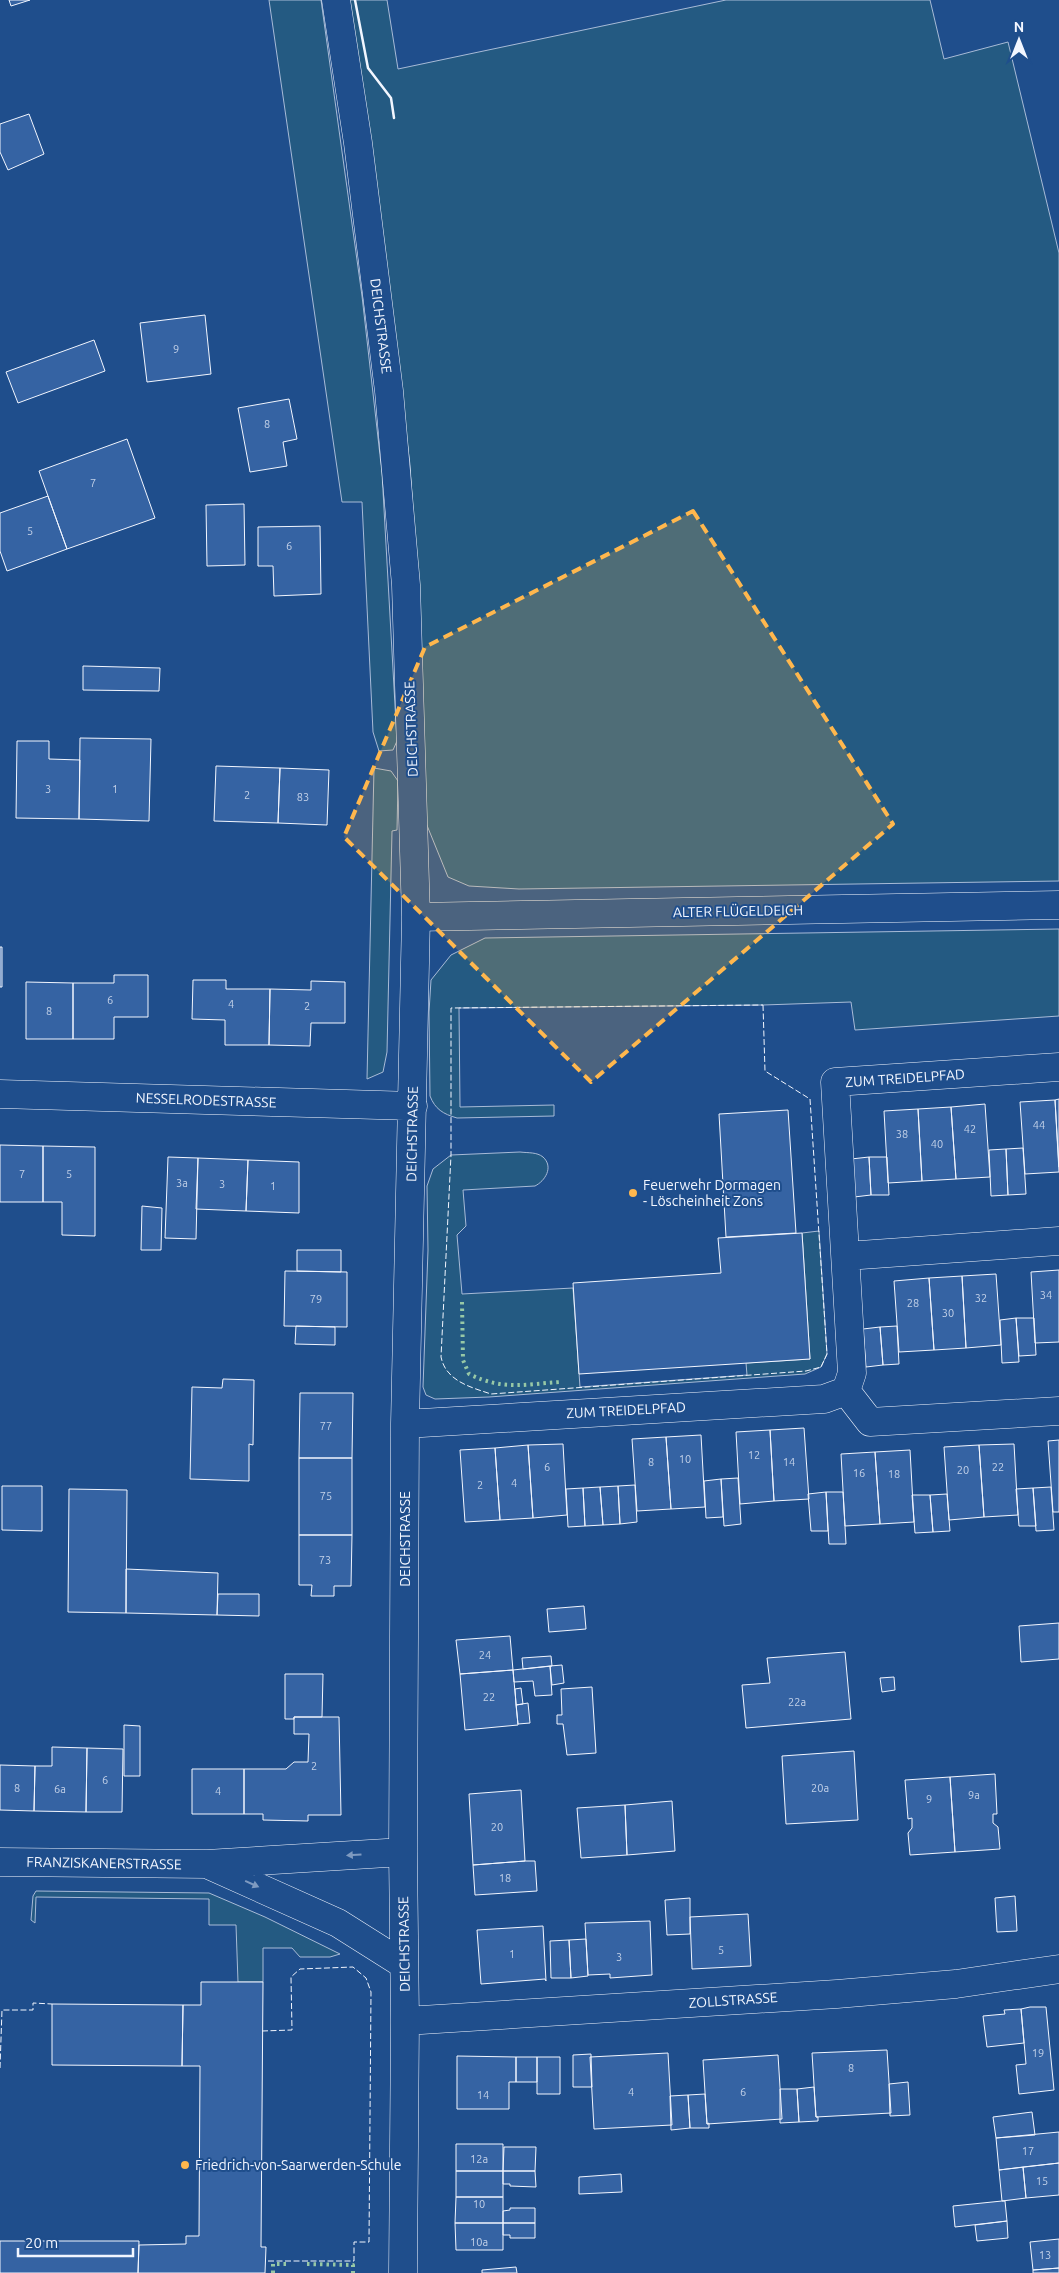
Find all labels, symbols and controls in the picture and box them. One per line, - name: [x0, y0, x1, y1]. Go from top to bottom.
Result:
- north arrow: [994, 15, 1044, 65]
- text: N: [1014, 19, 1024, 35]
- street label: DEICHSTRASSE: [367, 278, 395, 375]
- house number: 9: [173, 343, 179, 355]
- house number: 8: [264, 418, 270, 430]
- house number: 7: [90, 477, 96, 489]
- house number: 5: [27, 525, 33, 537]
- house number: 6: [286, 540, 292, 552]
- street label: DEICHSTRASSE: [401, 681, 421, 777]
- house number: 3: [45, 783, 51, 795]
- house number: 1: [112, 783, 118, 795]
- house number: 2: [244, 789, 250, 801]
- house number: 83: [297, 791, 309, 803]
- street label: ALTER FLÜGELDEICH: [673, 901, 803, 920]
- house number: 6: [107, 994, 113, 1006]
- house number: 4: [228, 998, 234, 1010]
- house number: 2: [304, 1000, 310, 1012]
- house number: 8: [46, 1005, 52, 1017]
- street label: ZUM TREIDELPFAD: [845, 1066, 965, 1090]
- street label: DEICHSTRASSE: [403, 1086, 421, 1182]
- street label: NESSELRODESTRASSE: [135, 1090, 277, 1110]
- house number: 44: [1033, 1119, 1045, 1131]
- house number: 42: [964, 1123, 976, 1135]
- house number: 38: [896, 1128, 908, 1140]
- house number: 40: [931, 1138, 943, 1150]
- house number: 7: [19, 1168, 25, 1180]
- house number: 5: [66, 1168, 72, 1180]
- house number: 3a: [176, 1177, 188, 1189]
- place label: Feuerwehr Dormagen - Löscheinheit Zons: [643, 1177, 781, 1209]
- house number: 3: [219, 1178, 225, 1190]
- house number: 1: [270, 1180, 276, 1192]
- marker: Feuerwehr Dormagen - Löscheinheit Zons: [627, 1187, 639, 1199]
- house number: 34: [1040, 1289, 1052, 1301]
- house number: 32: [975, 1292, 987, 1304]
- house number: 79: [310, 1293, 322, 1305]
- house number: 28: [907, 1297, 919, 1309]
- house number: 30: [942, 1307, 954, 1319]
- street label: ZUM TREIDELPFAD: [566, 1399, 686, 1421]
- house number: 77: [320, 1420, 332, 1432]
- house number: 12: [748, 1449, 760, 1461]
- house number: 10: [679, 1453, 691, 1465]
- house number: 8: [648, 1456, 654, 1468]
- house number: 14: [783, 1456, 795, 1468]
- house number: 6: [544, 1461, 550, 1473]
- house number: 22: [992, 1461, 1004, 1473]
- house number: 20: [957, 1464, 969, 1476]
- house number: 16: [853, 1467, 865, 1479]
- house number: 18: [888, 1468, 900, 1480]
- house number: 4: [511, 1477, 517, 1489]
- house number: 2: [477, 1479, 483, 1491]
- house number: 75: [320, 1490, 332, 1502]
- street label: DEICHSTRASSE: [397, 1491, 413, 1587]
- house number: 73: [319, 1554, 331, 1566]
- house number: 24: [479, 1649, 491, 1661]
- house number: 22: [483, 1691, 495, 1703]
- house number: 22a: [788, 1696, 806, 1708]
- house number: 2: [311, 1760, 317, 1772]
- house number: 6: [102, 1774, 108, 1786]
- house number: 8: [14, 1782, 20, 1794]
- house number: 20a: [811, 1782, 829, 1794]
- house number: 6a: [54, 1783, 66, 1795]
- house number: 4: [215, 1785, 221, 1797]
- house number: 9a: [968, 1789, 980, 1801]
- house number: 9: [926, 1793, 932, 1805]
- house number: 20: [491, 1821, 503, 1833]
- one-way arrow: [346, 1852, 362, 1860]
- street label: FRANZISKANERSTRASSE: [26, 1854, 182, 1872]
- house number: 18: [499, 1872, 511, 1884]
- one-way arrow: [245, 1881, 259, 1889]
- street label: DEICHSTRASSE: [395, 1896, 413, 1992]
- house number: 5: [718, 1944, 724, 1956]
- house number: 1: [509, 1948, 515, 1960]
- house number: 3: [616, 1951, 622, 1963]
- street label: ZOLLSTRASSE: [688, 1989, 778, 2011]
- house number: 19: [1032, 2047, 1044, 2059]
- house number: 8: [848, 2062, 854, 2074]
- house number: 4: [628, 2086, 634, 2098]
- house number: 6: [740, 2086, 746, 2098]
- house number: 14: [477, 2089, 489, 2101]
- house number: 17: [1022, 2145, 1034, 2157]
- house number: 12a: [470, 2153, 488, 2165]
- place label: Friedrich-von-Saarwerden-Schule: [195, 2157, 401, 2173]
- marker: Friedrich-von-Saarwerden-Schule: [179, 2159, 191, 2171]
- house number: 15: [1036, 2175, 1048, 2187]
- house number: 10: [473, 2198, 485, 2210]
- scale bar: [18, 2226, 132, 2258]
- text: 20 m: [25, 2234, 58, 2251]
- house number: 10a: [470, 2236, 488, 2248]
- house number: 13: [1039, 2249, 1051, 2261]

